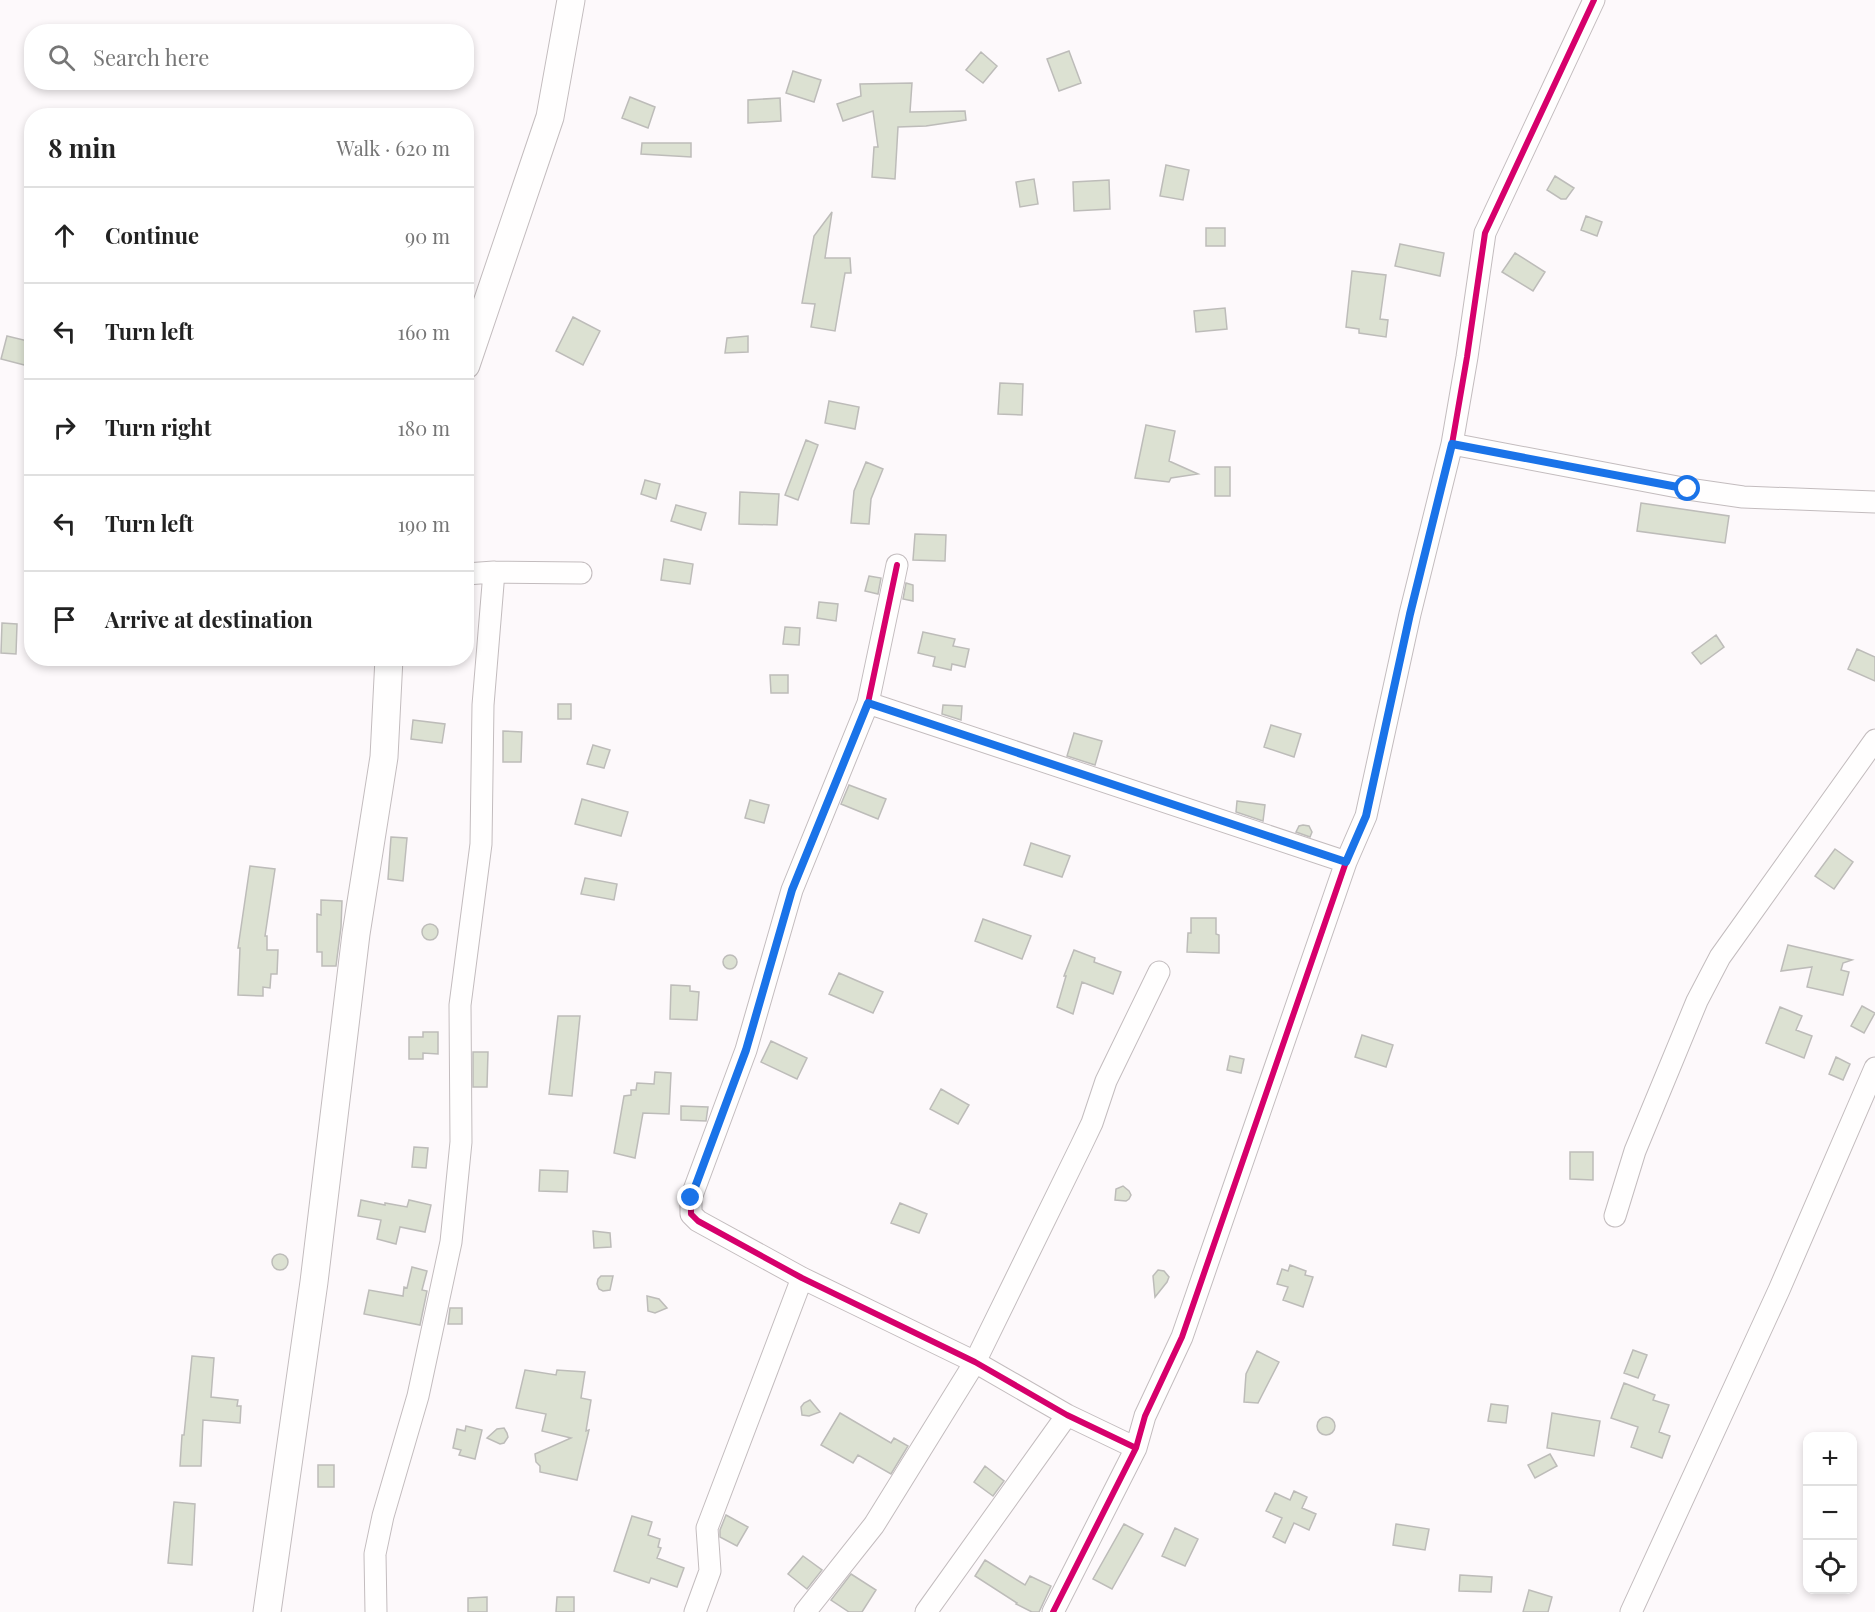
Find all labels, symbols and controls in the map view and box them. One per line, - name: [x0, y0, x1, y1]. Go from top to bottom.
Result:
- search box: [24, 24, 474, 90]
- icon: search: [45, 41, 78, 74]
- text: Search here: [93, 42, 209, 72]
- text: 8 min: [48, 130, 116, 165]
- text: Walk · 620 m: [337, 134, 450, 161]
- icon: ahead: [48, 219, 81, 252]
- text: Continue: [105, 220, 199, 250]
- text: 90 m: [405, 222, 450, 249]
- icon: left: [48, 315, 81, 348]
- text: Turn left: [105, 316, 194, 346]
- text: 160 m: [398, 318, 450, 345]
- icon: right: [48, 411, 81, 444]
- text: Turn right: [105, 412, 211, 442]
- text: 180 m: [397, 414, 450, 441]
- route start: [1674, 475, 1700, 501]
- icon: left: [48, 507, 81, 540]
- text: Turn left: [105, 508, 194, 538]
- text: 190 m: [398, 510, 450, 537]
- icon: arrive: [48, 603, 81, 636]
- text: Arrive at destination: [105, 604, 313, 634]
- route end: [677, 1184, 703, 1210]
- map controls: [1803, 1432, 1857, 1594]
- button: +: [1803, 1432, 1857, 1486]
- button: −: [1803, 1486, 1857, 1540]
- button: locate: [1803, 1540, 1857, 1594]

